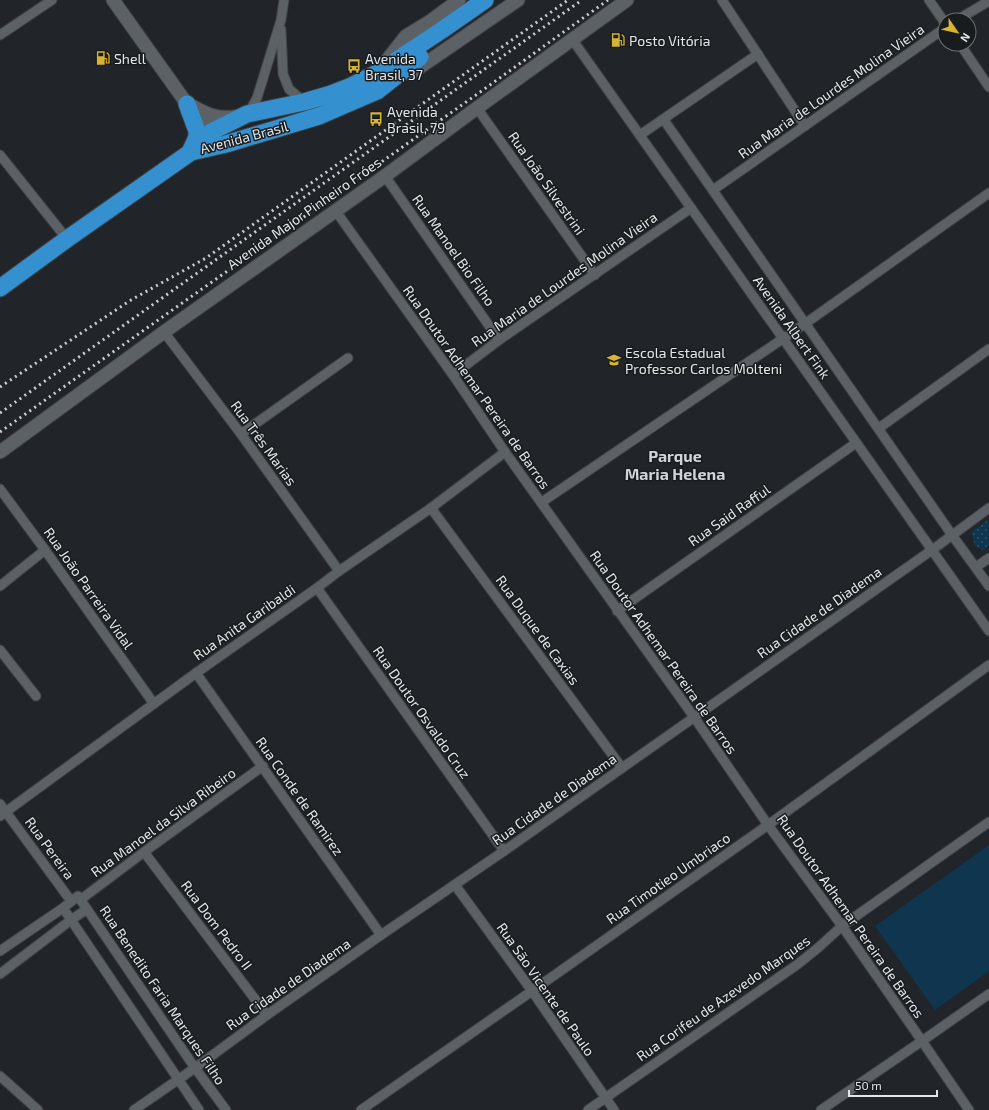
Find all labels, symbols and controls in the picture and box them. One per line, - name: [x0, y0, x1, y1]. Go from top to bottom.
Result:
- north arrow: [937, 12, 977, 52]
- street label: Rua Maria de Lourdes Molina Vieira: [735, 20, 927, 162]
- text: N: [958, 31, 973, 45]
- fuel station icon: Posto Vitória: [610, 32, 626, 48]
- place label: Posto Vitória: [629, 32, 710, 49]
- fuel station icon: Shell: [95, 50, 111, 66]
- place label: Shell: [114, 50, 147, 67]
- place label: Avenida Brasil, 37: [365, 50, 423, 83]
- bus stop icon: Avenida Brasil, 37: [346, 58, 362, 74]
- place label: Avenida Brasil, 79: [387, 103, 445, 136]
- bus stop icon: Avenida Brasil, 79: [368, 111, 384, 127]
- street label: Avenida Brasil: [198, 117, 291, 157]
- street label: Rua João Silvestrini: [505, 128, 589, 238]
- street label: Avenida Major Pinheiro Fróes: [224, 153, 384, 273]
- street label: Rua Manoel Bio Filho: [409, 191, 499, 309]
- street label: Rua Maria de Lourdes Molina Vieira: [468, 208, 660, 350]
- street label: Avenida Albert Fink: [750, 272, 834, 382]
- street label: Rua Doutor Adhemar Pereira de Barros: [400, 282, 554, 492]
- place label: Escola Estadual Professor Carlos Molteni: [625, 344, 782, 377]
- school or university icon: Escola Estadual Professor Carlos Molteni: [606, 352, 622, 368]
- street label: Rua Três Marias: [227, 397, 301, 489]
- district label: Parque Maria Helena: [625, 446, 725, 483]
- street label: Rua Said Rafful: [685, 480, 774, 550]
- street label: Rua João Parreira Vidal: [41, 524, 138, 653]
- street label: Rua Doutor Adhemar Pereira de Barros: [587, 547, 741, 757]
- street label: Rua Cidade de Diadema: [754, 563, 884, 661]
- street label: Rua Duque de Caxias: [493, 572, 583, 688]
- street label: Rua Anita Garibaldi: [190, 580, 298, 664]
- street label: Rua Doutor Osvaldo Cruz: [370, 642, 474, 782]
- street label: Rua Conde de Ramirez: [253, 733, 347, 859]
- street label: Rua Cidade de Diadema: [489, 750, 619, 848]
- street label: Rua Manoel da Silva Ribeiro: [87, 764, 239, 880]
- street label: Rua Doutor Adhemar Pereira de Barros: [774, 811, 928, 1021]
- street label: Rua Pereira: [22, 814, 78, 882]
- street label: Rua Timotieo Umbriaco: [603, 829, 733, 927]
- street label: Rua Dom Pedro II: [178, 877, 256, 973]
- street label: Rua Benedito Faria Marques Filho: [97, 902, 229, 1088]
- street label: Rua São Vicente de Paulo: [494, 919, 599, 1059]
- street label: Rua Corifeu de Azevedo Marques: [633, 931, 813, 1065]
- street label: Rua Cidade de Diadema: [223, 935, 353, 1033]
- scale bar: [849, 1072, 937, 1098]
- text: 50 m: [855, 1078, 882, 1092]

